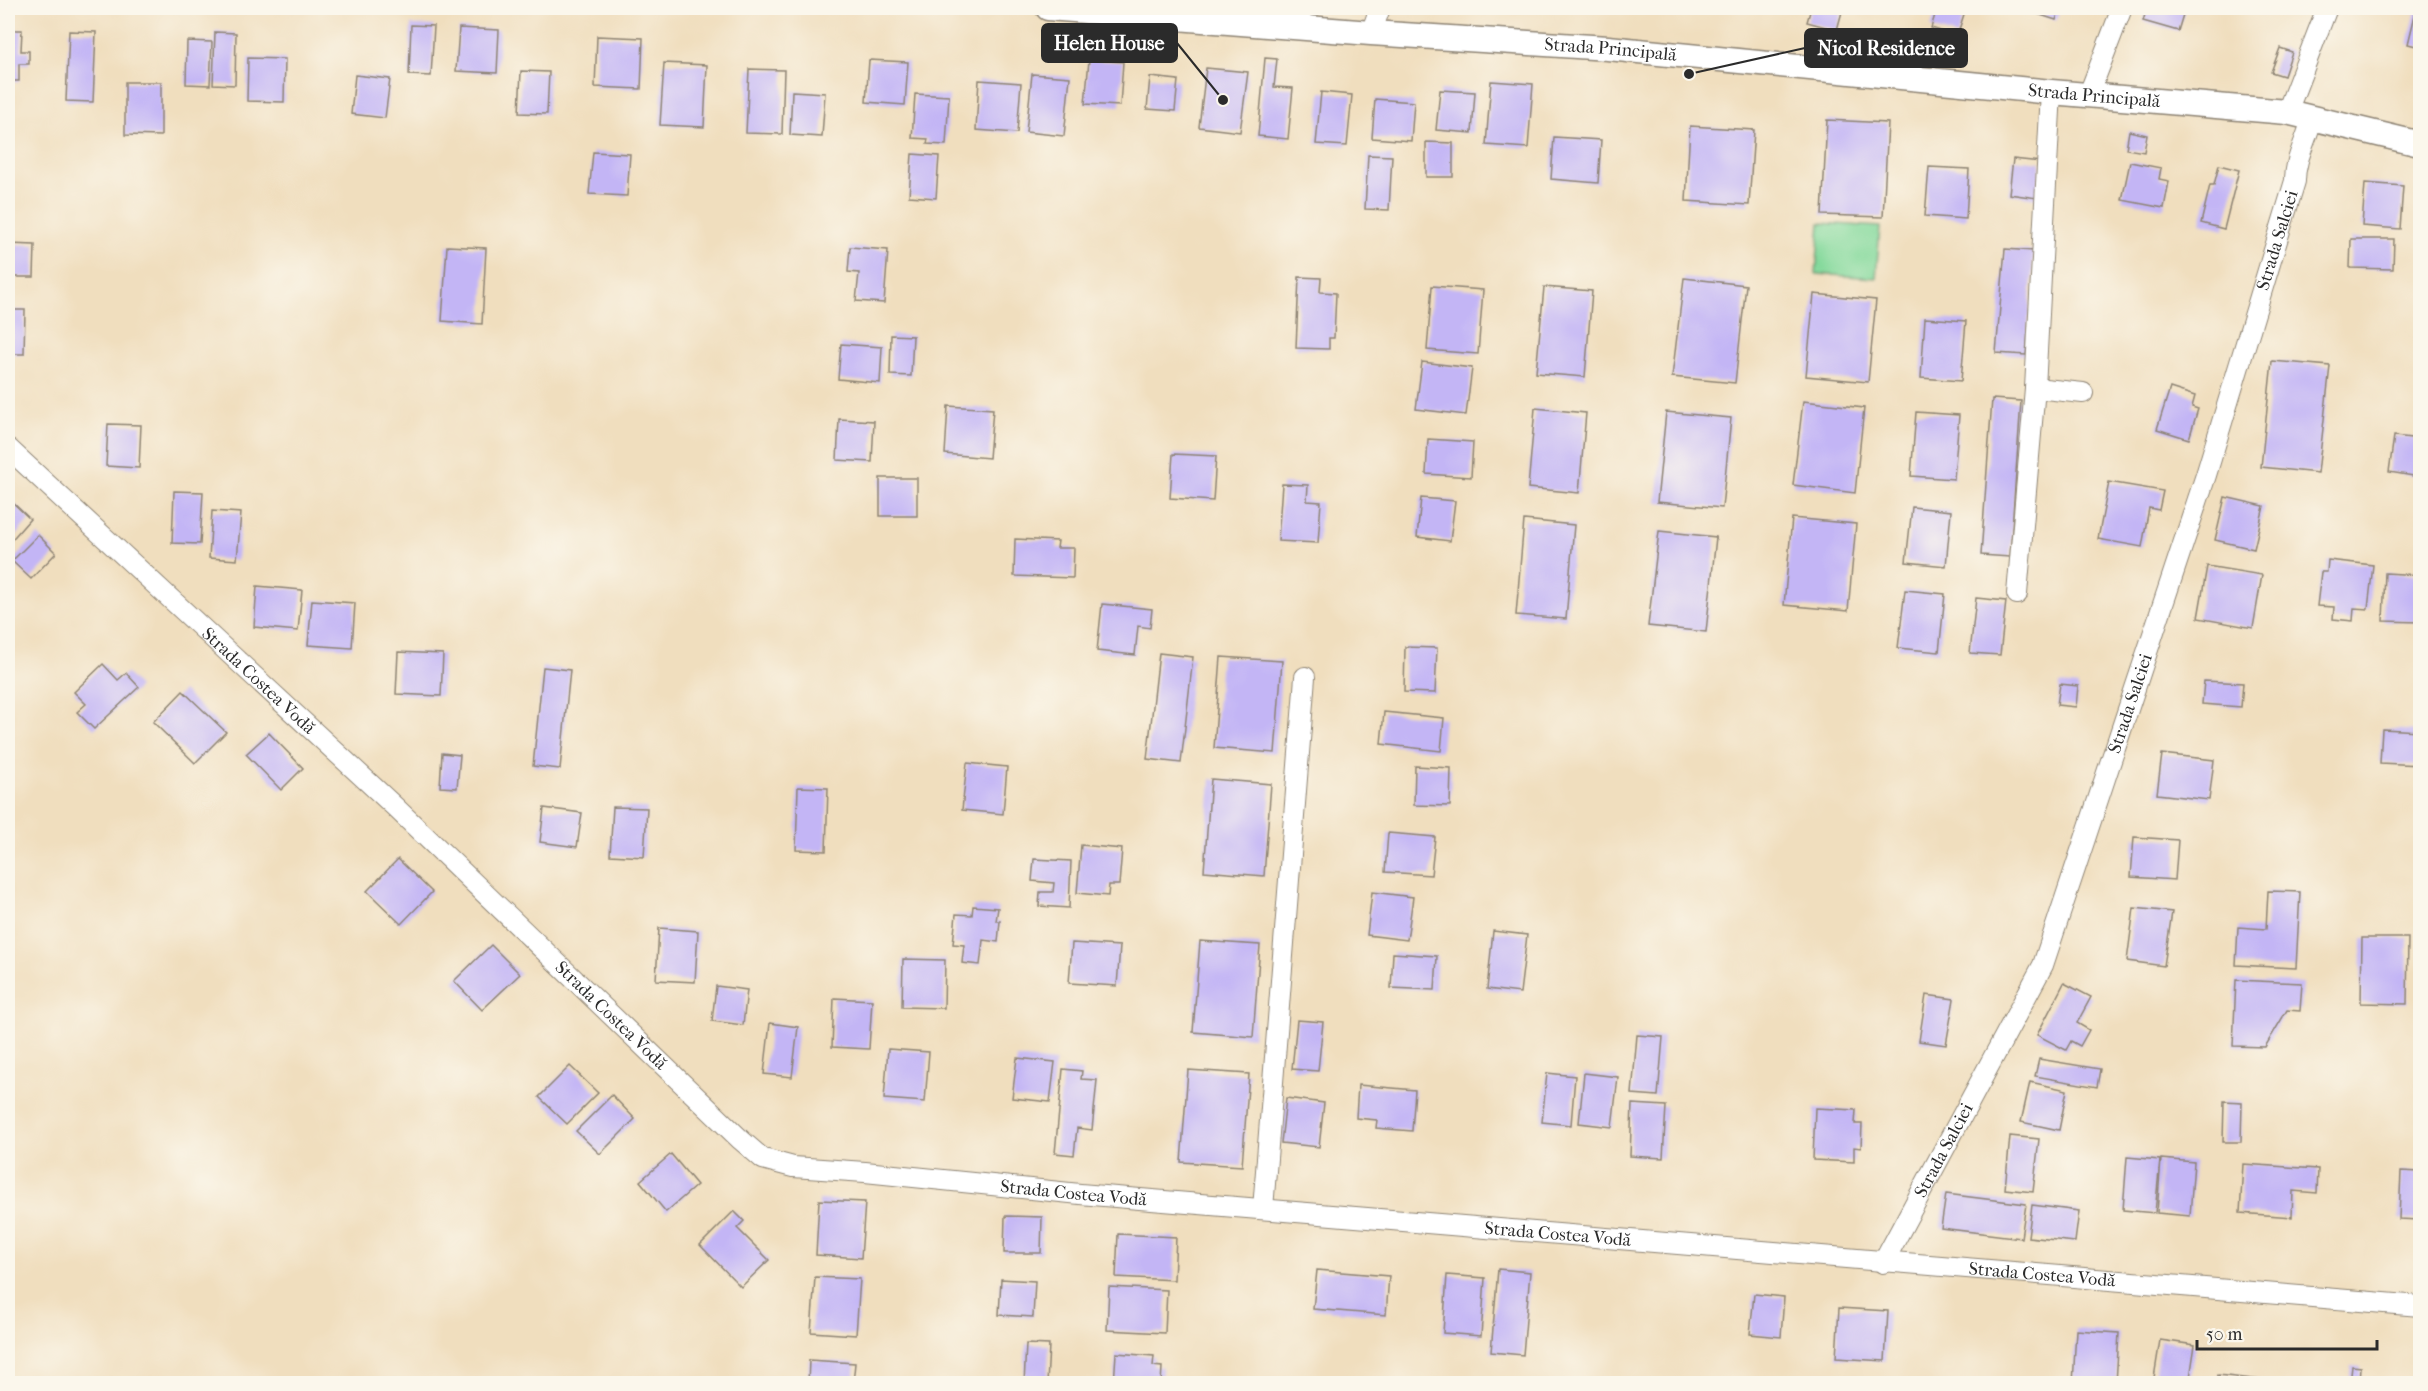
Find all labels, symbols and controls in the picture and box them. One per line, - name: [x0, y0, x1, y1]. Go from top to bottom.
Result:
- callout: Helen House: [1042, 24, 1177, 62]
- callout: Nicol Residence: [1805, 29, 1967, 67]
- text: Helen House: [1054, 32, 1164, 55]
- street label: Strada Principală: [1544, 34, 1678, 66]
- text: Nicol Residence: [1817, 37, 1955, 60]
- street label: Strada Principală: [2027, 80, 2162, 112]
- street label: Strada Salciei: [2253, 187, 2303, 293]
- street label: Strada Costea Vodă: [197, 623, 320, 739]
- street label: Strada Salciei: [2104, 650, 2157, 756]
- street label: Strada Costea Vodă: [551, 957, 672, 1075]
- street label: Strada Salciei: [1910, 1099, 1978, 1201]
- street label: Strada Costea Vodă: [999, 1176, 1148, 1211]
- street label: Strada Costea Vodă: [1484, 1218, 1633, 1251]
- street label: Strada Costea Vodă: [1968, 1258, 2117, 1292]
- scale bar: [2197, 1313, 2377, 1351]
- text: 50 m: [2206, 1324, 2243, 1345]

